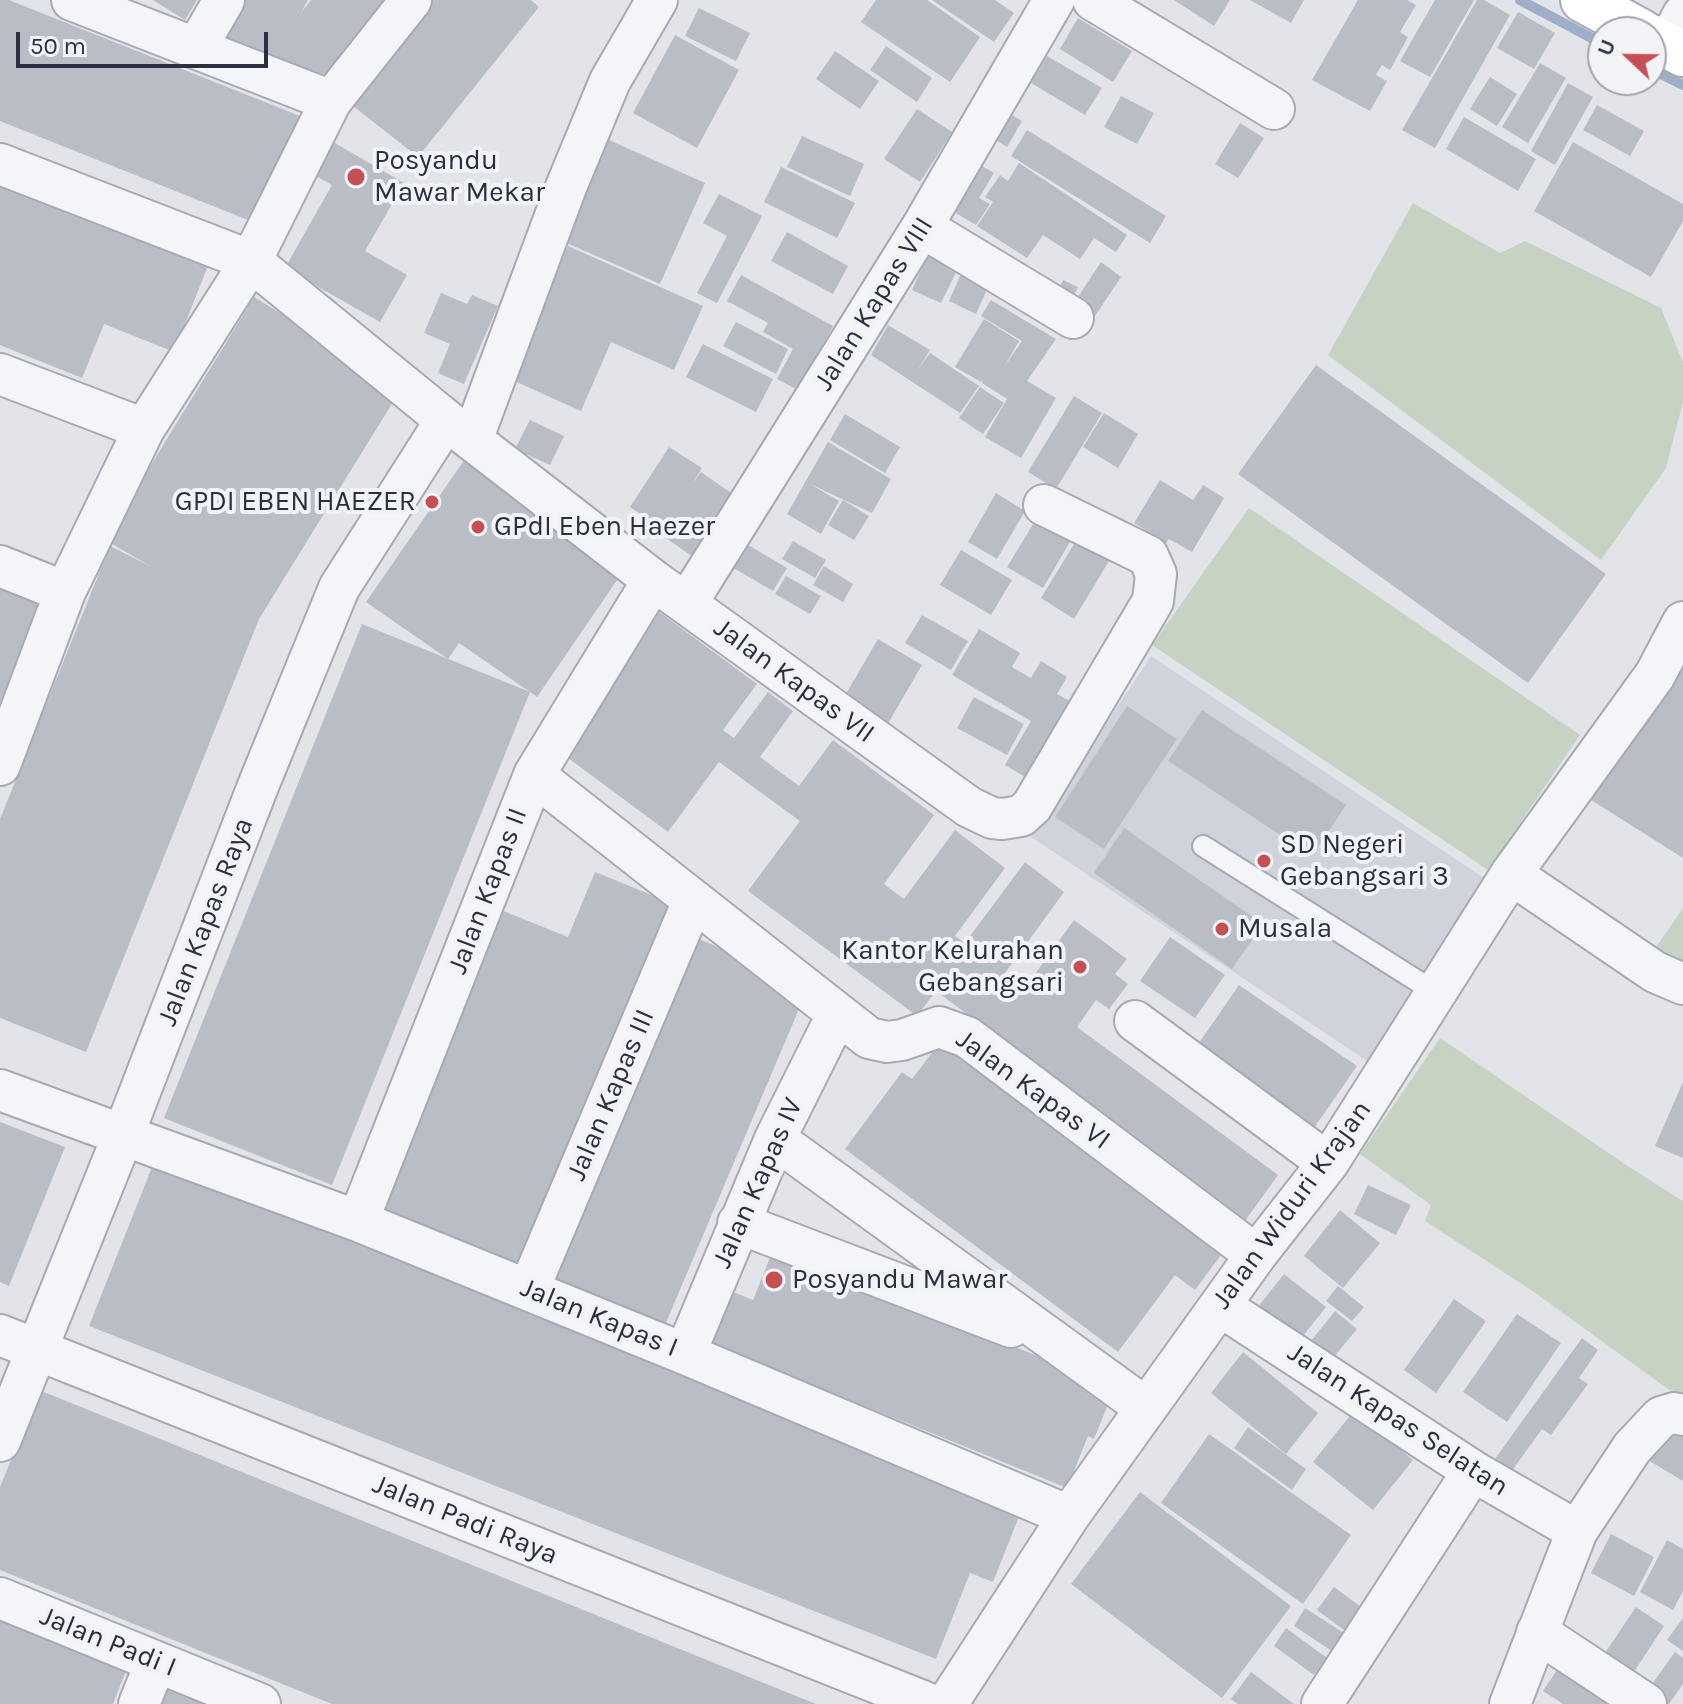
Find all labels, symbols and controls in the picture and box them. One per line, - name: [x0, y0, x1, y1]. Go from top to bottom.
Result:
- scale bar: [20, 16, 272, 66]
- north arrow: [1587, 16, 1667, 96]
- text: 50 m: [30, 32, 86, 60]
- text: U: [1592, 36, 1622, 60]
- place label: Posyandu Mawar Mekar: [374, 144, 545, 210]
- marker: Posyandu Mawar Mekar: [345, 166, 367, 188]
- street label: Jalan Kapas VIII: [807, 211, 941, 397]
- place label: GPDI EBEN HAEZER: [175, 485, 416, 519]
- marker: GPDI EBEN HAEZER: [423, 493, 441, 511]
- place label: GPdI Eben Haezer: [494, 510, 715, 544]
- marker: GPdI Eben Haezer: [469, 518, 487, 536]
- street label: Jalan Kapas VII: [707, 611, 881, 751]
- street label: Jalan Kapas II: [441, 803, 535, 979]
- street label: Jalan Kapas Raya: [151, 813, 261, 1031]
- place label: SD Negeri Gebangsari 3: [1280, 828, 1449, 894]
- marker: SD Negeri Gebangsari 3: [1255, 852, 1273, 870]
- place label: Musala: [1238, 912, 1332, 946]
- marker: Musala: [1213, 920, 1231, 938]
- place label: Kantor Kelurahan Gebangsari: [841, 934, 1064, 1000]
- marker: Kantor Kelurahan Gebangsari: [1071, 958, 1089, 976]
- street label: Jalan Kapas III: [560, 1004, 662, 1186]
- street label: Jalan Kapas VI: [949, 1023, 1117, 1157]
- street label: Jalan Kapas IV: [706, 1093, 810, 1273]
- street label: Jalan Widuri Krajan: [1205, 1094, 1379, 1316]
- place label: Posyandu Mawar: [792, 1263, 1007, 1297]
- marker: Posyandu Mawar: [763, 1269, 785, 1291]
- street label: Jalan Kapas I: [515, 1271, 683, 1365]
- street label: Jalan Kapas Selatan: [1281, 1336, 1515, 1504]
- street label: Jalan Padi Raya: [367, 1468, 563, 1572]
- street label: Jalan Padi I: [35, 1599, 181, 1685]

